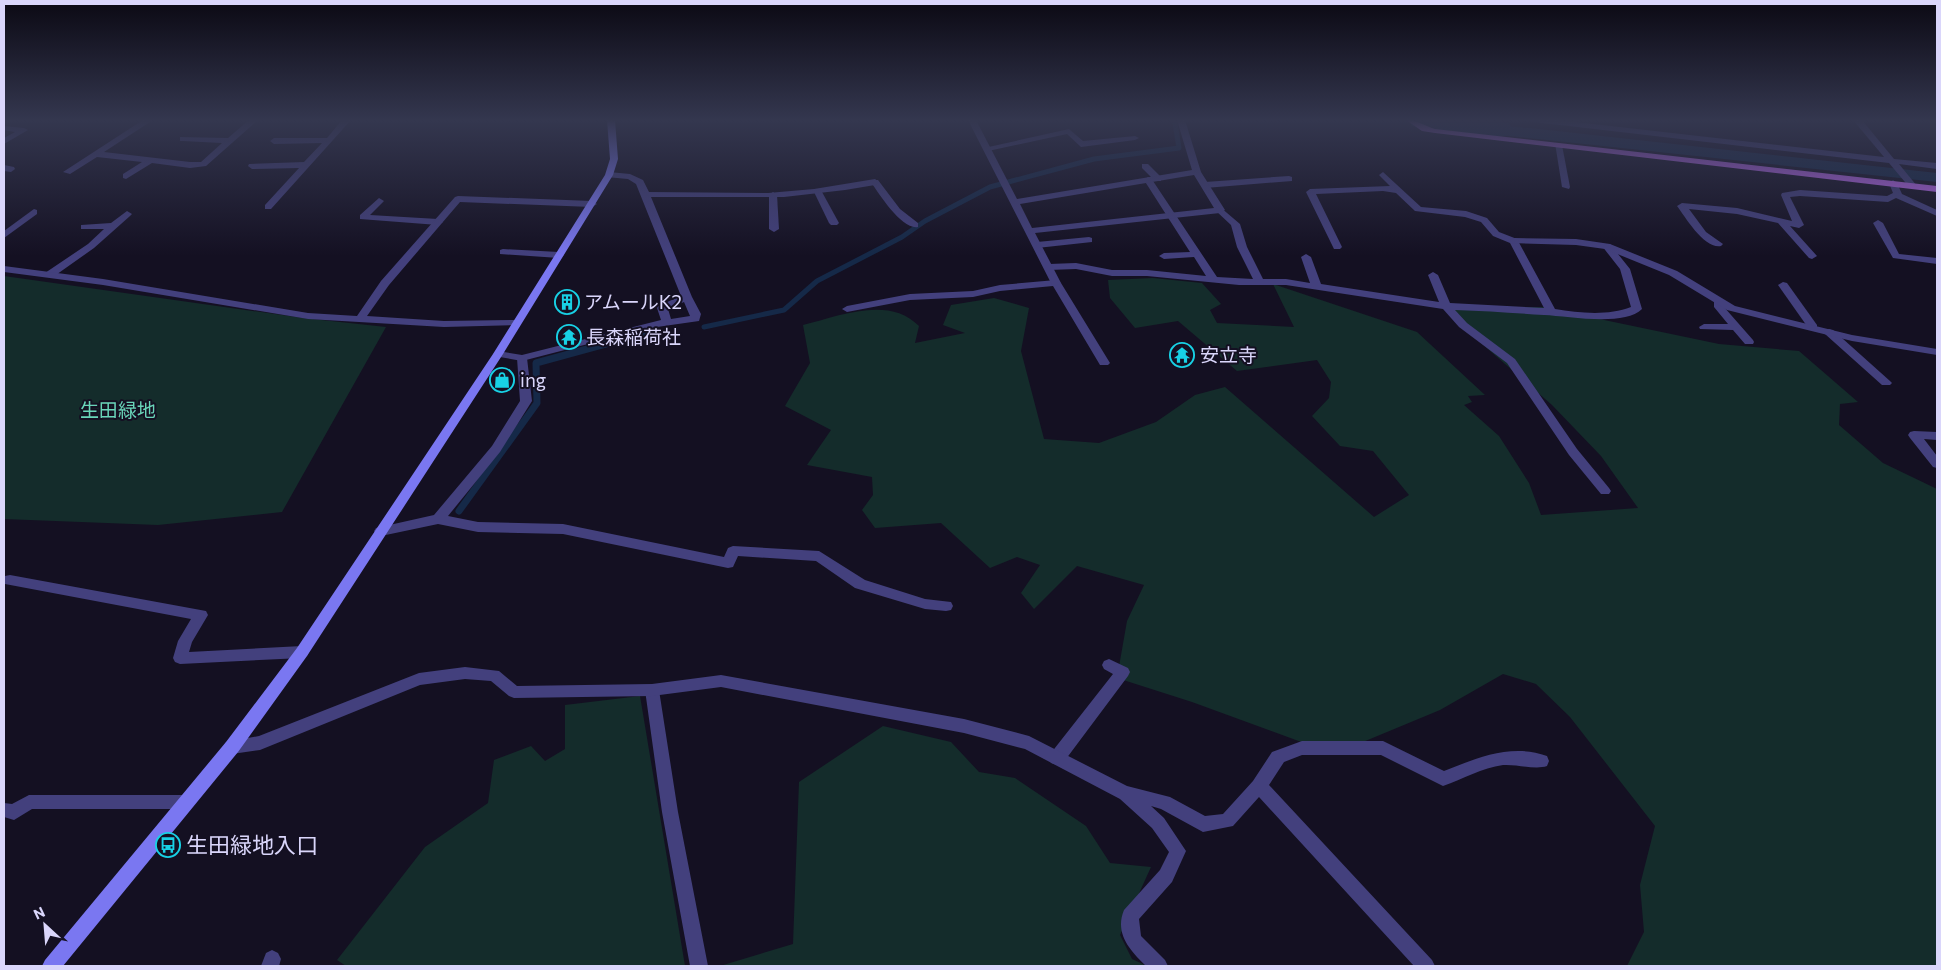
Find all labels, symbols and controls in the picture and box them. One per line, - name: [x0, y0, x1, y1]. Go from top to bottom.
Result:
- building icon: アムールK2: [554, 289, 580, 315]
- place label: アムールK2: [584, 290, 682, 313]
- temple icon: 長森稲荷社: [556, 324, 582, 350]
- place label: 長森稲荷社: [586, 325, 681, 348]
- temple icon: 安立寺: [1169, 342, 1195, 368]
- place label: 安立寺: [1200, 343, 1257, 366]
- shop icon: ing: [489, 367, 515, 393]
- place label: ing: [520, 368, 546, 391]
- park label: 生田緑地: [80, 398, 156, 421]
- place label: 生田緑地入口: [186, 831, 318, 858]
- bus stop icon: 生田緑地入口: [155, 832, 181, 858]
- north arrow: [20, 900, 70, 950]
- text: N: [31, 903, 48, 923]

